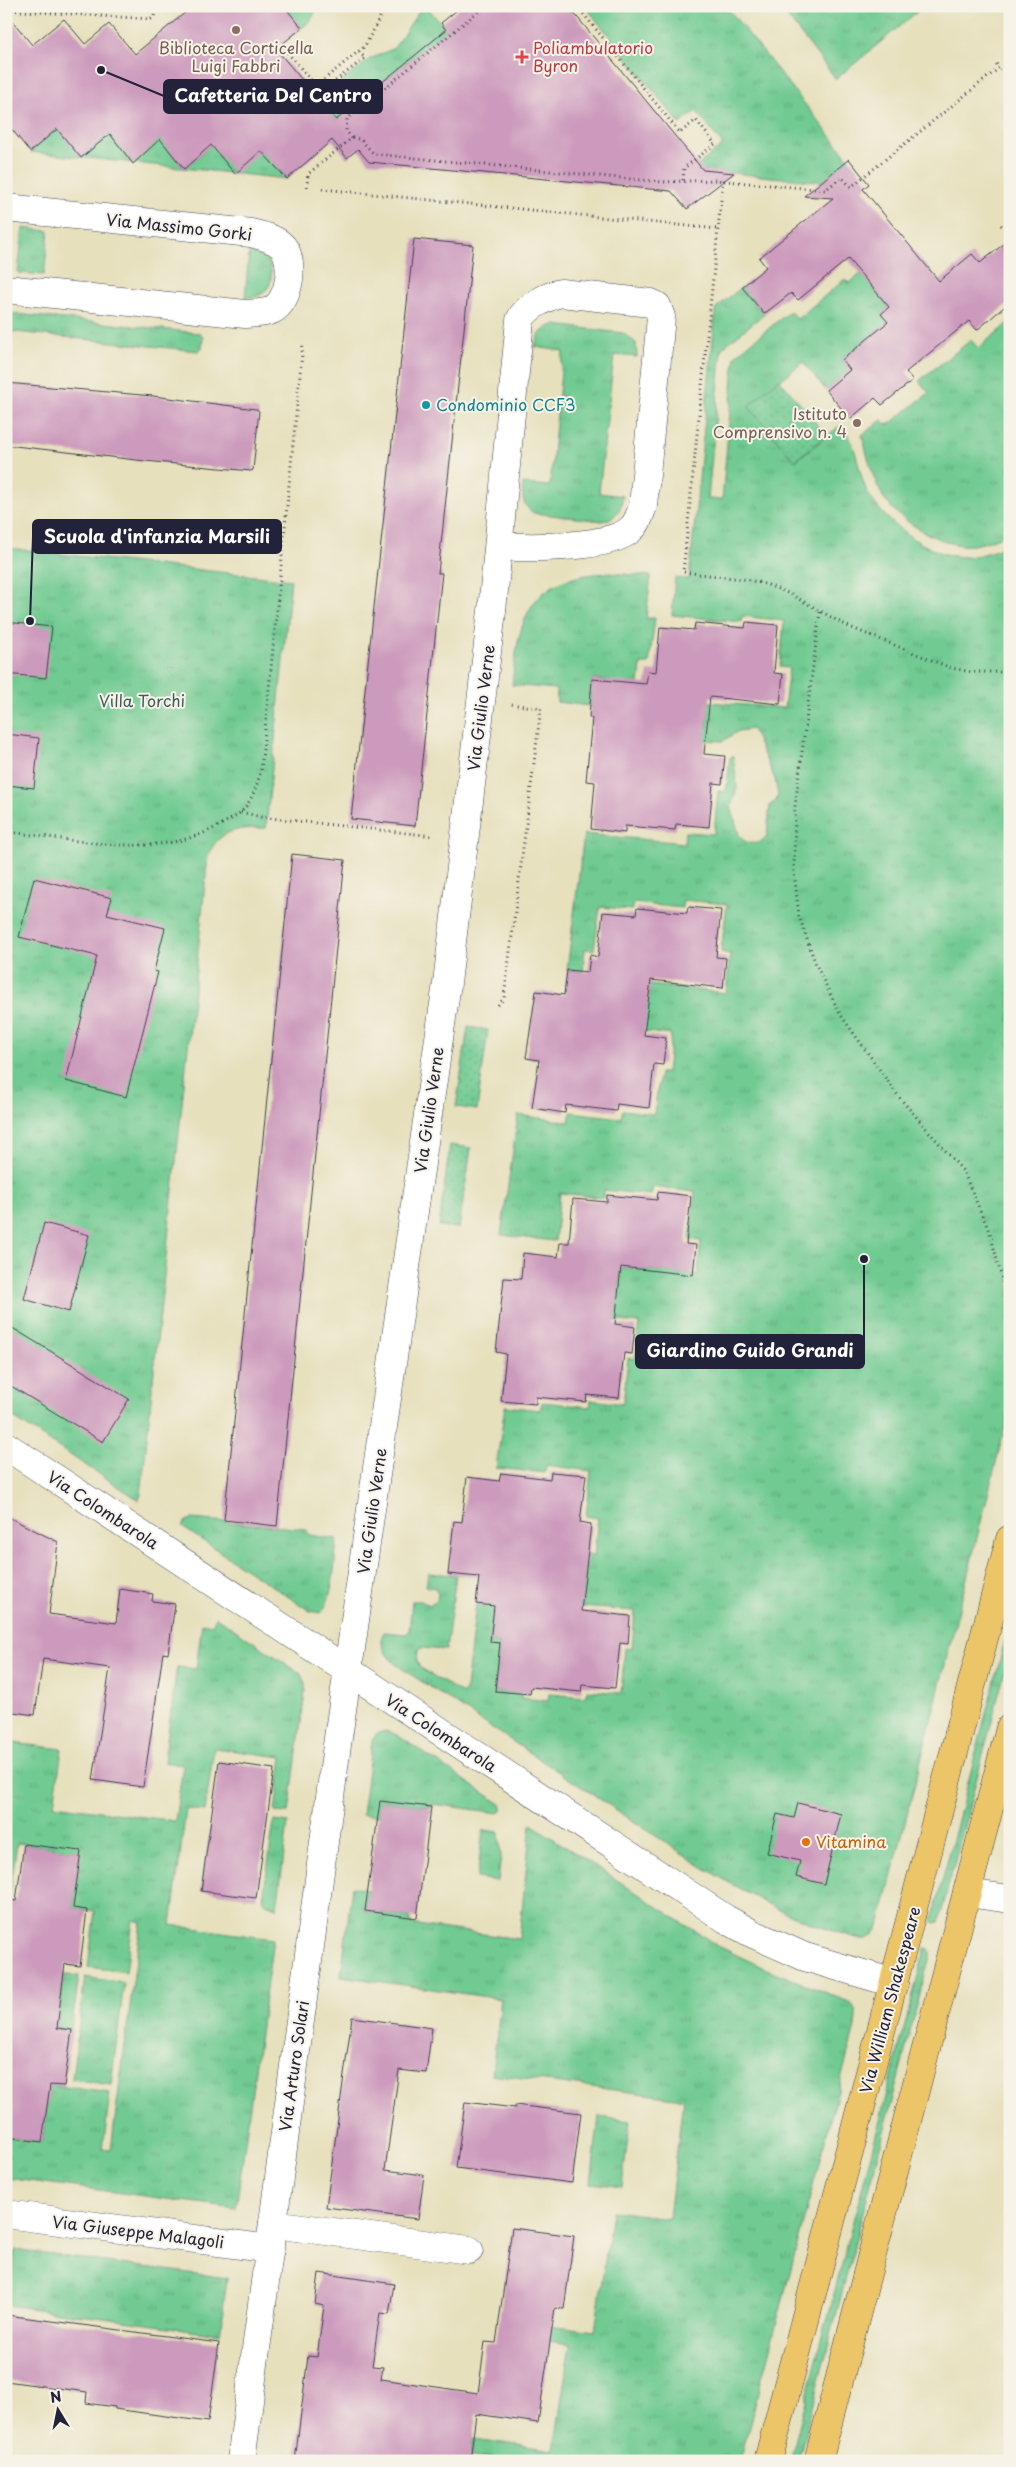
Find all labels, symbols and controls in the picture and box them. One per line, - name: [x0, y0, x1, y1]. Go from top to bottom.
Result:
- marker: Biblioteca Corticella Luigi Fabbri: [230, 24, 242, 36]
- place label: Biblioteca Corticella Luigi Fabbri: [159, 35, 313, 77]
- place label: Poliambulatorio Byron: [533, 35, 653, 77]
- marker: Poliambulatorio Byron: [515, 50, 529, 64]
- callout: Cafetteria Del Centro: [164, 80, 382, 113]
- text: Cafetteria Del Centro: [175, 81, 372, 108]
- street label: Via Massimo Gorki: [105, 206, 253, 246]
- place label: Condominio CCF3: [436, 392, 576, 416]
- marker: Condominio CCF3: [420, 399, 432, 411]
- place label: Istituto Comprensivo n. 4: [713, 401, 847, 443]
- marker: Istituto Comprensivo n. 4: [851, 417, 863, 429]
- callout: Scuola d'infanzia Marsili: [33, 520, 281, 553]
- text: Scuola d'infanzia Marsili: [44, 522, 270, 549]
- street label: Via Giulio Verne: [460, 643, 500, 772]
- park label: Villa Torchi: [99, 688, 185, 712]
- street label: Via Giulio Verne: [407, 1045, 449, 1174]
- callout: Giardino Guido Grandi: [636, 1335, 864, 1368]
- text: Giardino Guido Grandi: [646, 1336, 854, 1363]
- street label: Via Giulio Verne: [350, 1446, 392, 1575]
- street label: Via Colombarola: [43, 1464, 164, 1554]
- street label: Via Colombarola: [381, 1687, 502, 1777]
- place label: Vitamina: [816, 1829, 886, 1853]
- marker: Vitamina: [800, 1836, 812, 1848]
- street label: Via William Shakespeare: [853, 1904, 926, 2096]
- street label: Via Arturo Solari: [272, 1999, 314, 2133]
- street label: Via Giuseppe Malagoli: [51, 2209, 225, 2253]
- north arrow: [32, 2384, 82, 2434]
- text: N: [48, 2385, 63, 2408]

